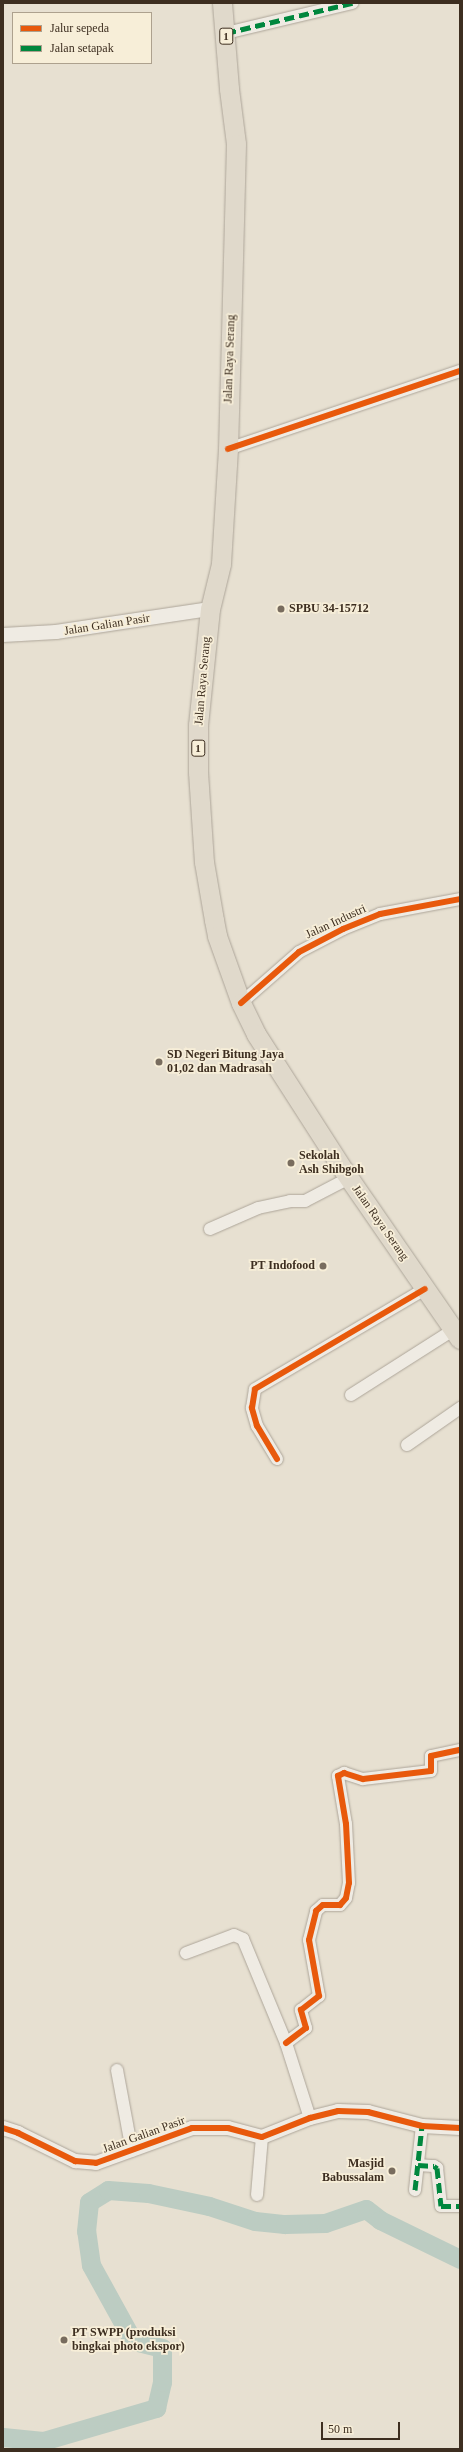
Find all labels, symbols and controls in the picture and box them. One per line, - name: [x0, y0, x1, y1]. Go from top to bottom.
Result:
- legend: [12, 12, 152, 64]
- text: Jalur sepeda: [50, 21, 109, 35]
- road number: 1: [219, 27, 233, 45]
- text: Jalan setapak: [50, 41, 114, 55]
- street label: Jalan Raya Serang: [221, 314, 239, 404]
- place label: SPBU 34-15712: [289, 602, 369, 616]
- marker: SPBU 34-15712: [276, 604, 286, 614]
- street label: Jalan Galian Pasir: [63, 611, 151, 639]
- street label: Jalan Raya Serang: [192, 636, 214, 726]
- road number: 1: [191, 739, 205, 757]
- street label: Jalan Industri: [304, 902, 368, 942]
- place label: SD Negeri Bitung Jaya 01,02 dan Madrasah: [167, 1048, 284, 1076]
- marker: SD Negeri Bitung Jaya 01,02 dan Madrasah: [154, 1057, 164, 1067]
- place label: Sekolah Ash Shibgoh: [299, 1149, 364, 1177]
- marker: Sekolah Ash Shibgoh: [286, 1158, 296, 1168]
- street label: Jalan Raya Serang: [349, 1183, 411, 1263]
- place label: PT Indofood: [250, 1259, 315, 1273]
- marker: PT Indofood: [318, 1261, 328, 1271]
- street label: Jalan Galian Pasir: [101, 2113, 187, 2157]
- place label: Masjid Babussalam: [322, 2157, 384, 2185]
- marker: Masjid Babussalam: [387, 2166, 397, 2176]
- place label: PT SWPP (produksi bingkai photo ekspor): [72, 2326, 185, 2354]
- marker: PT SWPP (produksi bingkai photo ekspor): [59, 2335, 69, 2345]
- scale bar: [323, 2414, 402, 2440]
- text: 50 m: [328, 2422, 352, 2436]

